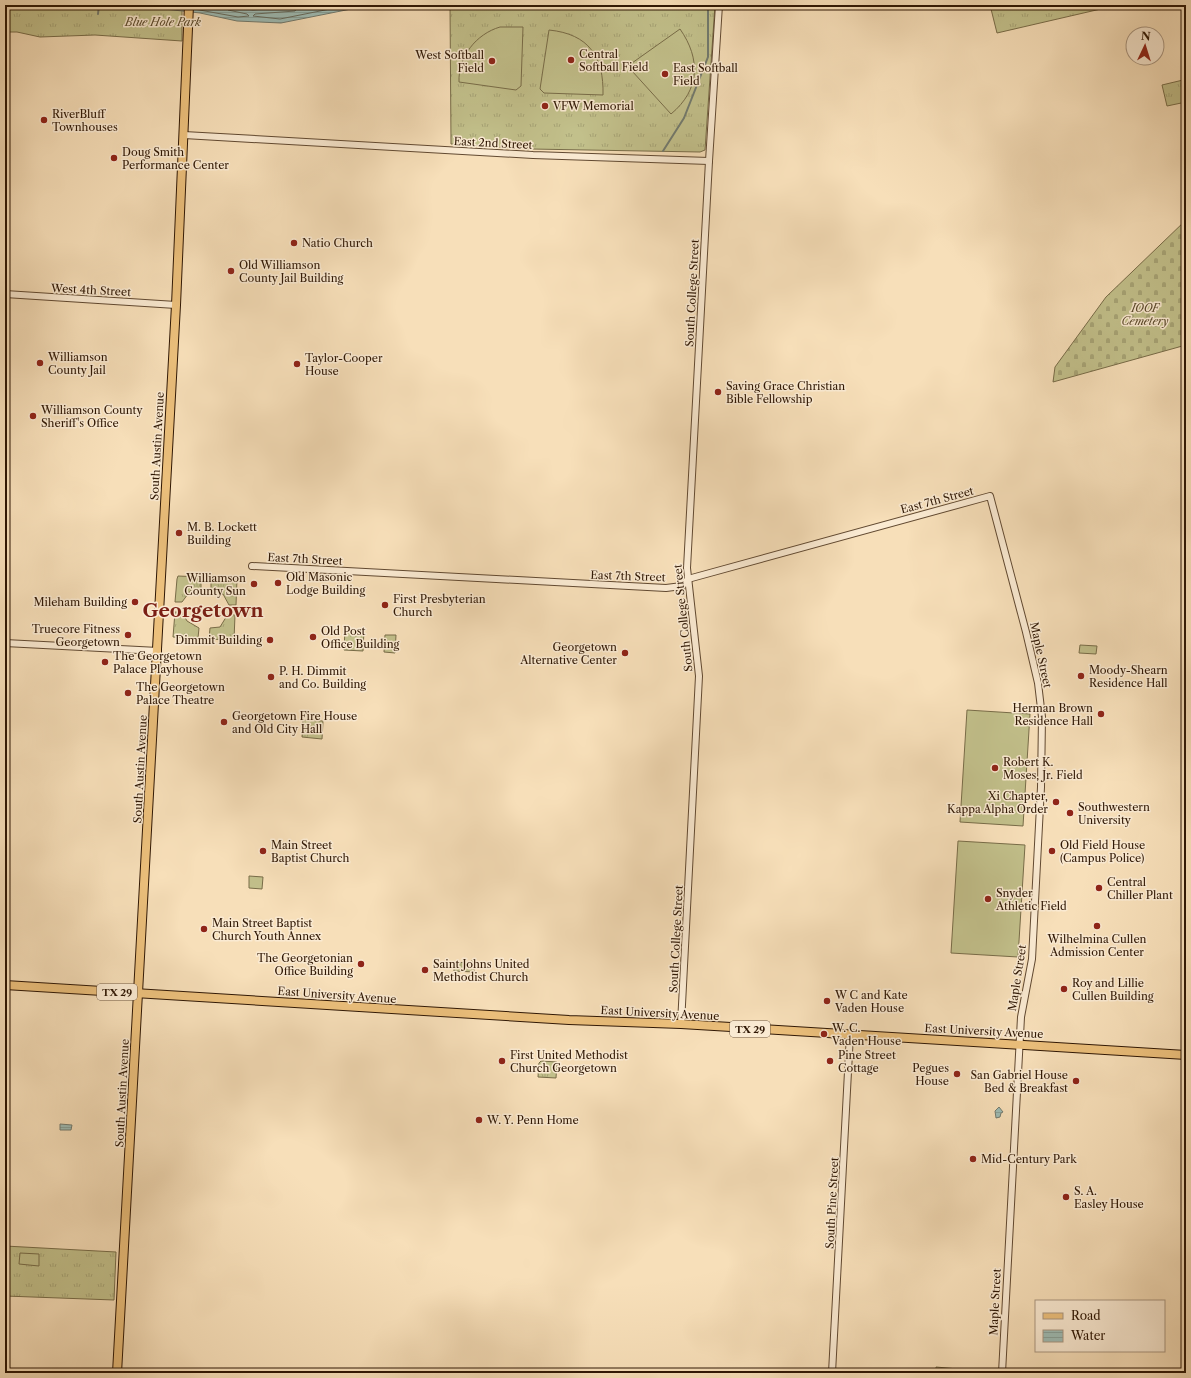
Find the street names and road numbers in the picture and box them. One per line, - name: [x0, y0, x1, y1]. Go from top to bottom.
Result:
- street label: East 2nd Street: [453, 134, 533, 152]
- street label: South College Street: [682, 239, 702, 347]
- street label: West 4th Street: [50, 281, 131, 299]
- street label: South Austin Avenue: [147, 391, 167, 501]
- street label: East 7th Street: [899, 483, 975, 516]
- street label: East 7th Street: [267, 550, 343, 568]
- street label: South College Street: [670, 564, 696, 672]
- street label: East 7th Street: [590, 568, 666, 584]
- street label: Maple Street: [1027, 621, 1055, 689]
- street label: South Austin Avenue: [130, 714, 150, 824]
- street label: South College Street: [666, 885, 686, 993]
- street label: Maple Street: [1005, 944, 1029, 1012]
- road number: TX 29: [97, 984, 137, 1000]
- street label: East University Avenue: [277, 984, 397, 1006]
- street label: East University Avenue: [600, 1003, 720, 1023]
- road number: TX 29: [730, 1021, 770, 1037]
- street label: East University Avenue: [924, 1021, 1044, 1041]
- street label: South Austin Avenue: [112, 1038, 132, 1148]
- street label: South Pine Street: [823, 1157, 841, 1249]
- street label: Maple Street: [986, 1268, 1004, 1336]

